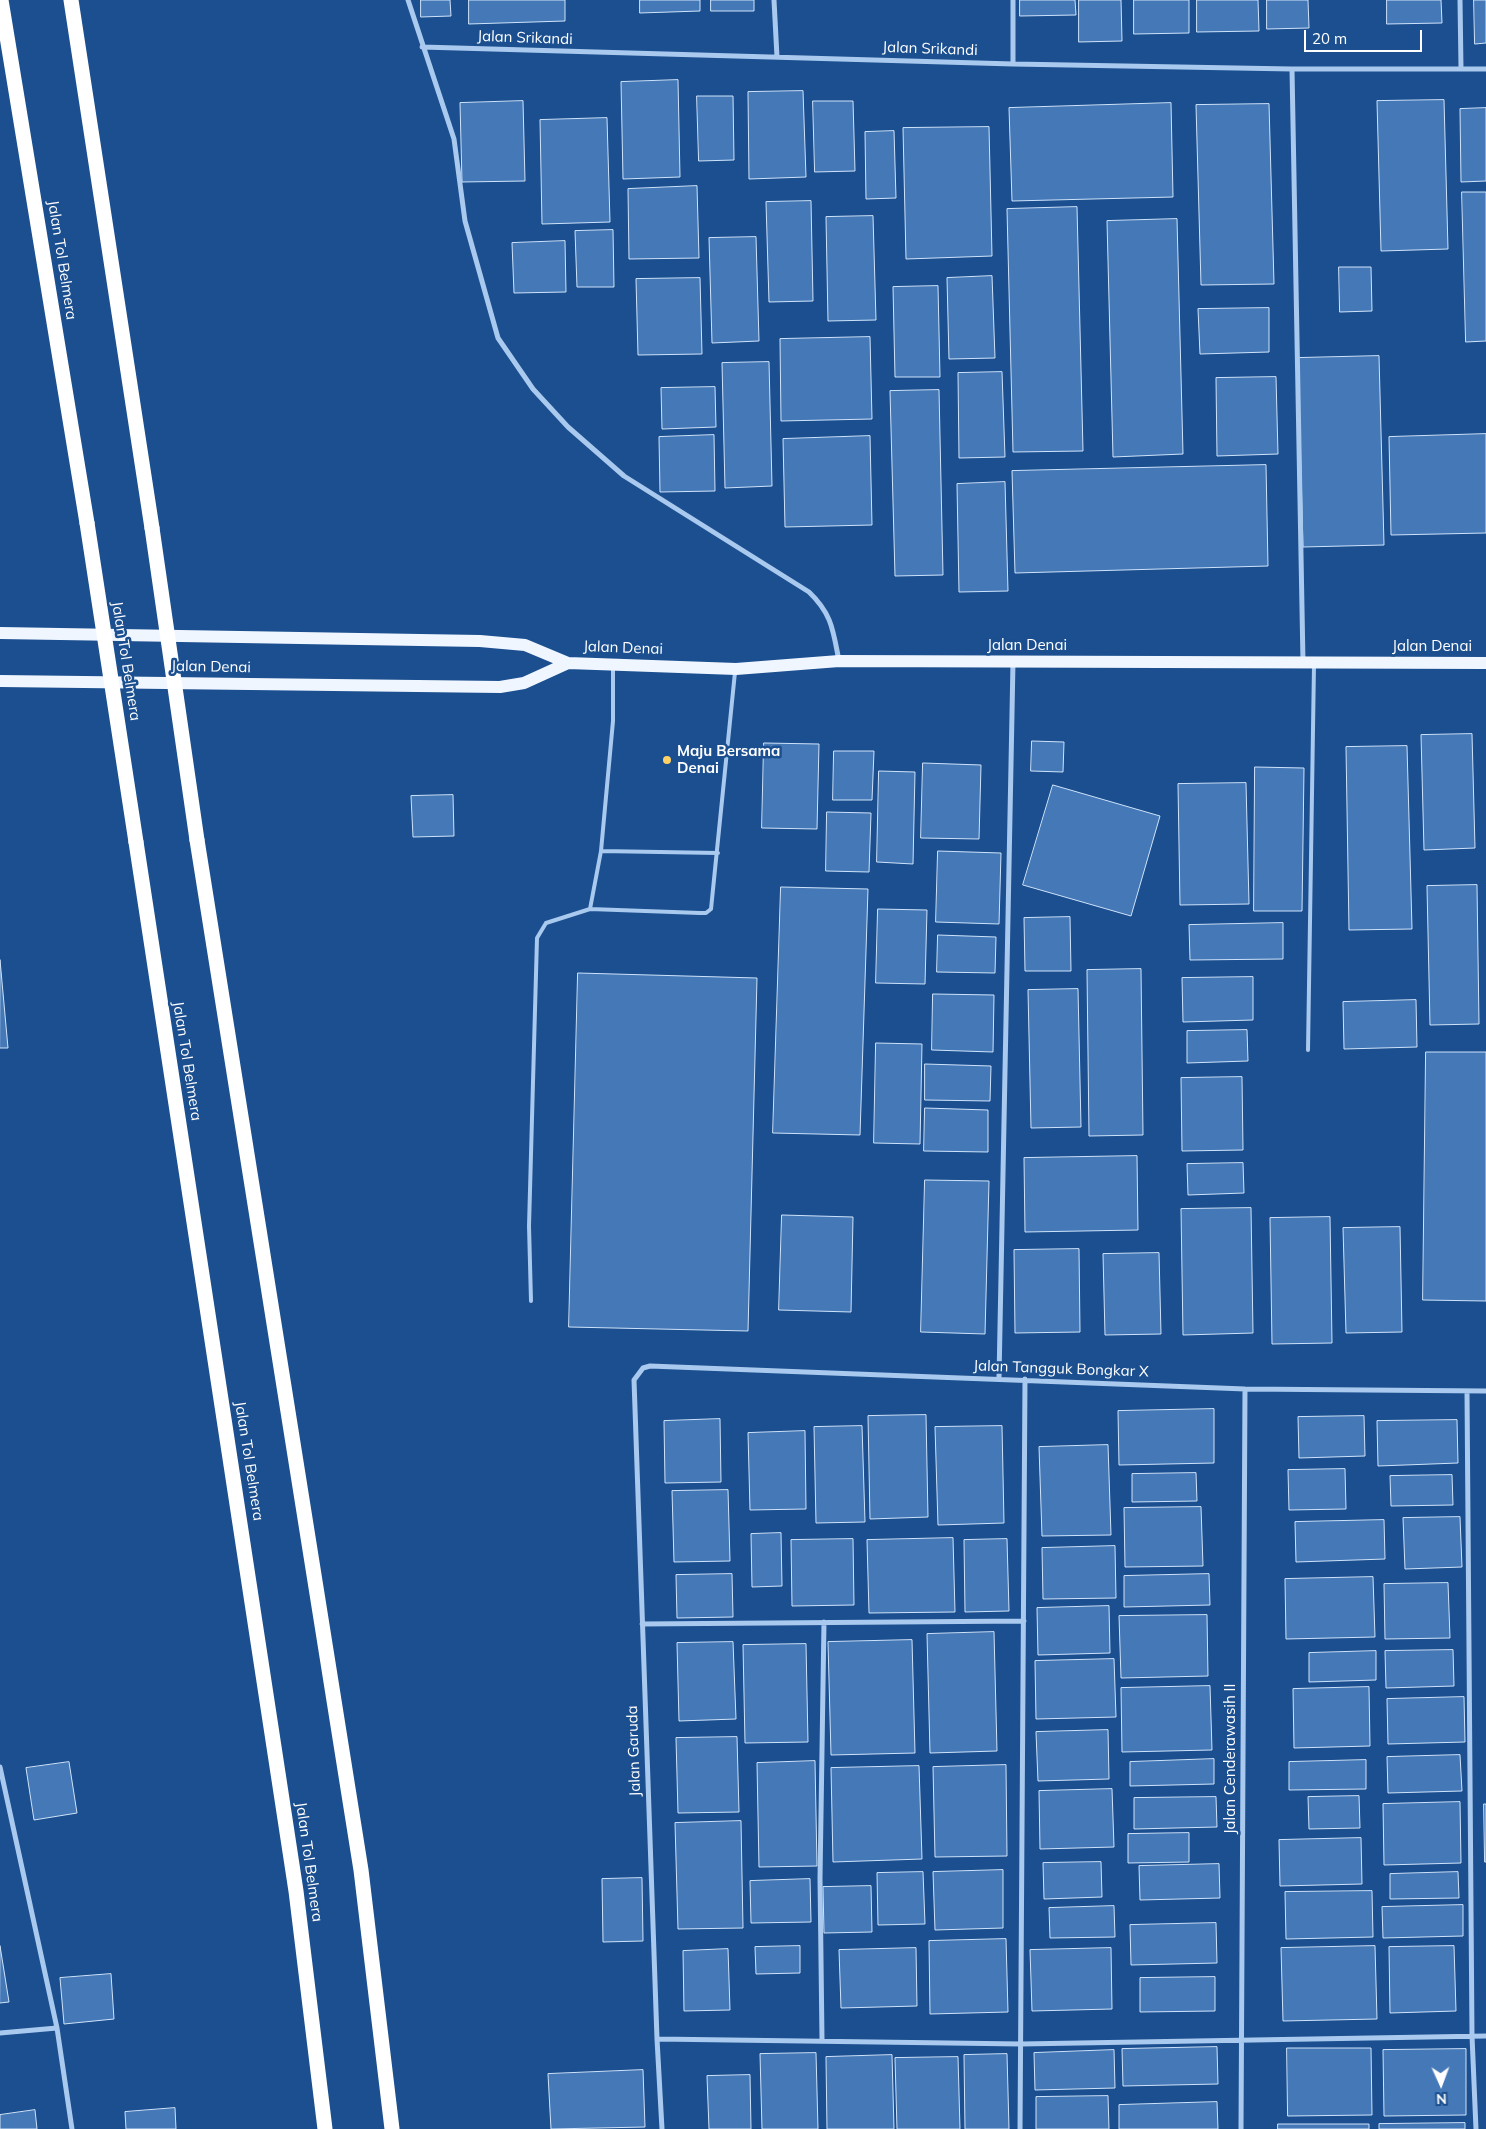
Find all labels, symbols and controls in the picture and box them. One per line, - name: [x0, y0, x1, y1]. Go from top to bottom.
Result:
- scale bar: [1306, 20, 1424, 52]
- street label: Jalan Srikandi: [477, 27, 573, 49]
- text: 20 m: [1312, 29, 1347, 48]
- street label: Jalan Srikandi: [882, 38, 978, 60]
- street label: Jalan Tol Belmera: [44, 199, 80, 321]
- street label: Jalan Tol Belmera: [108, 600, 144, 722]
- street label: Jalan Denai: [987, 636, 1067, 654]
- street label: Jalan Denai: [1392, 637, 1472, 655]
- street label: Jalan Denai: [583, 638, 663, 658]
- street label: Jalan Denai: [171, 657, 251, 677]
- place label: Maju Bersama Denai: [677, 742, 780, 777]
- marker: Maju Bersama Denai: [661, 754, 673, 766]
- street label: Jalan Tol Belmera: [169, 1000, 205, 1122]
- street label: Jalan Tangguk Bongkar X: [973, 1357, 1149, 1381]
- street label: Jalan Tol Belmera: [231, 1400, 267, 1522]
- street label: Jalan Cenderawasih II: [1221, 1684, 1239, 1834]
- street label: Jalan Garuda: [623, 1705, 645, 1797]
- street label: Jalan Tol Belmera: [292, 1801, 326, 1923]
- north arrow: [1416, 2059, 1466, 2109]
- text: N: [1436, 2090, 1447, 2108]

